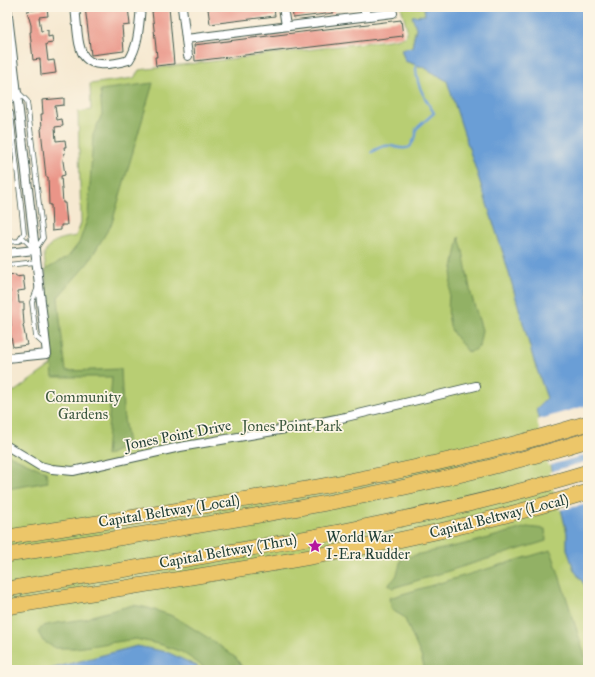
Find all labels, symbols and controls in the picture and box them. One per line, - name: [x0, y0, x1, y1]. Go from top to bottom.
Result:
- park label: Community Gardens: [45, 388, 122, 423]
- street label: Jones Point Drive: [121, 416, 233, 455]
- park label: Jones Point Park: [240, 417, 342, 436]
- street label: Capital Beltway (Local): [428, 490, 571, 543]
- street label: Capital Beltway (Local): [97, 491, 241, 532]
- place label: World War I-Era Rudder: [326, 528, 410, 563]
- street label: Capital Beltway (Thru): [158, 530, 298, 573]
- place icon: World War I-Era Rudder: [307, 538, 323, 554]

